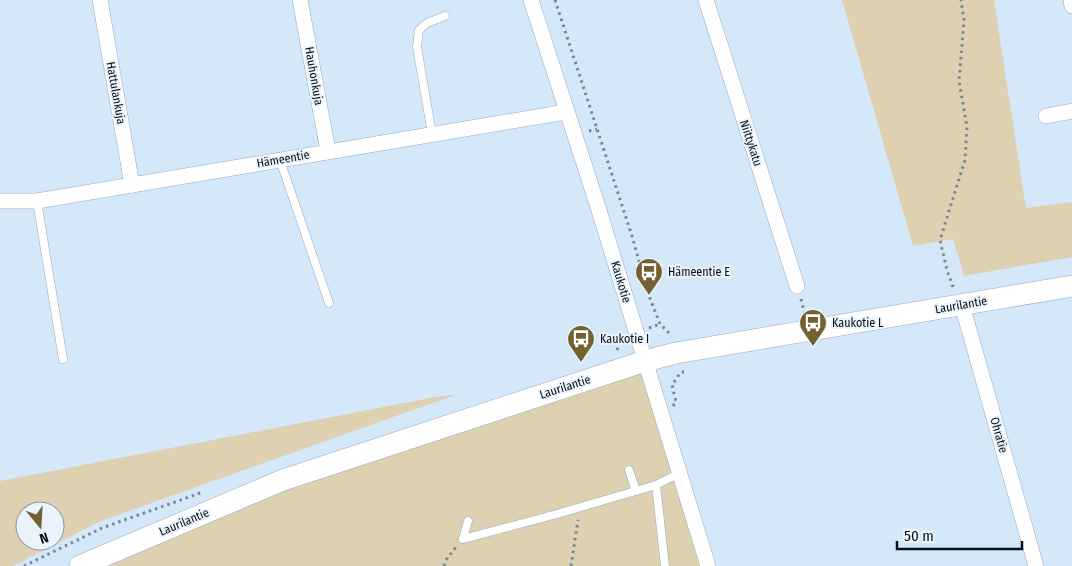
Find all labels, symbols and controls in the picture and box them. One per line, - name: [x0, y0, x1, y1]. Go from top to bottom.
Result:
- street label: Hauhonkuja: [302, 46, 326, 106]
- street label: Hattulankuja: [104, 61, 128, 125]
- street label: Niittykatu: [737, 118, 765, 168]
- street label: Hämeentie: [255, 147, 311, 171]
- bus stop icon: Hämeentie E: [634, 257, 664, 296]
- street label: Kaukotie: [608, 259, 634, 305]
- place label: Hämeentie E: [668, 265, 730, 279]
- street label: Laurilantie: [934, 294, 988, 316]
- bus stop icon: Kaukotie L: [798, 308, 828, 347]
- place label: Kaukotie L: [832, 316, 884, 330]
- bus stop icon: Kaukotie I: [566, 324, 596, 363]
- place label: Kaukotie I: [600, 332, 649, 346]
- street label: Laurilantie: [538, 372, 592, 402]
- street label: Ohratie: [987, 416, 1011, 455]
- north arrow: [15, 501, 65, 551]
- street label: Laurilantie: [157, 505, 211, 539]
- scale bar: [897, 518, 1022, 550]
- text: 50 m: [904, 527, 934, 545]
- text: N: [37, 529, 50, 547]

